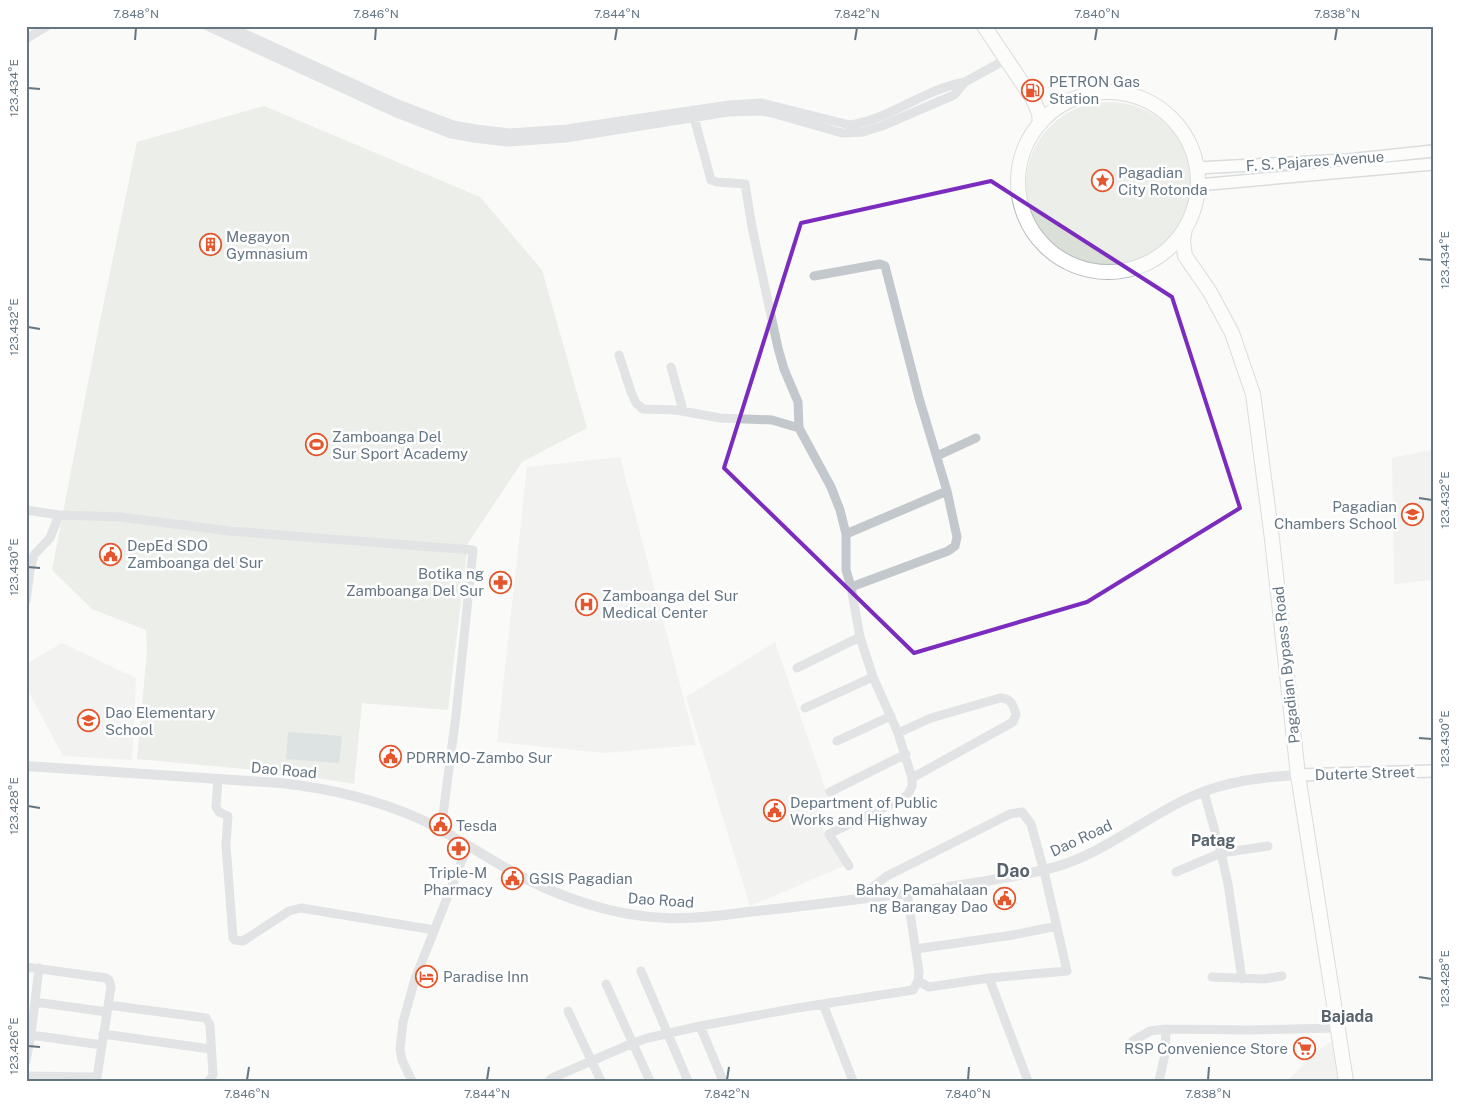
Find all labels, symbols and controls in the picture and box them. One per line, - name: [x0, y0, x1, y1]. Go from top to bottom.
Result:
- text: 7.848°N: [113, 7, 159, 21]
- text: 7.846°N: [353, 7, 399, 21]
- text: 7.844°N: [594, 7, 640, 21]
- text: 7.842°N: [834, 7, 880, 21]
- text: 7.840°N: [1074, 7, 1120, 21]
- text: 7.838°N: [1314, 7, 1360, 21]
- text: 123.434°E: [7, 59, 21, 117]
- place label: PETRON Gas Station: [1049, 73, 1140, 107]
- fuel station icon: PETRON Gas Station: [1021, 78, 1045, 102]
- street label: F. S. Pajares Avenue: [1245, 148, 1385, 174]
- place label: Pagadian City Rotonda: [1118, 164, 1208, 198]
- place icon: Pagadian City Rotonda: [1090, 169, 1114, 193]
- place label: Megayon Gymnasium: [226, 228, 308, 262]
- text: 123.434°E: [1438, 231, 1452, 289]
- building icon: Megayon Gymnasium: [198, 233, 222, 257]
- text: 123.432°E: [7, 298, 21, 356]
- place label: Zamboanga Del Sur Sport Academy: [332, 428, 468, 462]
- sports icon: Zamboanga Del Sur Sport Academy: [304, 433, 328, 457]
- text: 123.432°E: [1438, 471, 1452, 529]
- place label: Pagadian Chambers School: [1274, 498, 1397, 532]
- school or university icon: Pagadian Chambers School: [1401, 503, 1425, 527]
- place label: DepEd SDO Zamboanga del Sur: [127, 537, 264, 571]
- text: 123.430°E: [7, 538, 21, 596]
- public building icon: DepEd SDO Zamboanga del Sur: [99, 542, 123, 566]
- place label: Botika ng Zamboanga Del Sur: [346, 565, 484, 599]
- pharmacy icon: Botika ng Zamboanga Del Sur: [488, 570, 512, 594]
- street label: Pagadian Bypass Road: [1269, 586, 1303, 744]
- place label: Zamboanga del Sur Medical Center: [602, 587, 739, 621]
- hospital icon: Zamboanga del Sur Medical Center: [574, 592, 598, 616]
- place label: Dao Elementary School: [105, 704, 215, 738]
- school or university icon: Dao Elementary School: [77, 709, 101, 733]
- text: 123.430°E: [1438, 710, 1452, 768]
- public building icon: PDRRMO-Zambo Sur: [378, 745, 402, 769]
- place label: PDRRMO-Zambo Sur: [406, 749, 552, 766]
- street label: Dao Road: [250, 759, 318, 781]
- street label: Duterte Street: [1315, 763, 1416, 783]
- text: 123.428°E: [7, 777, 21, 835]
- place label: Department of Public Works and Highway: [790, 794, 938, 828]
- public building icon: Department of Public Works and Highway: [762, 799, 786, 823]
- public building icon: Tesda: [428, 813, 452, 837]
- street label: Dao Road: [1047, 816, 1115, 860]
- place label: Tesda: [456, 817, 497, 834]
- district label: Patag: [1191, 831, 1235, 850]
- pharmacy icon: Triple-M Pharmacy: [446, 837, 470, 861]
- district label: Dao: [996, 860, 1030, 881]
- place label: Triple-M Pharmacy: [423, 864, 493, 898]
- public building icon: GSIS Pagadian: [501, 866, 525, 890]
- place label: GSIS Pagadian: [529, 870, 633, 887]
- place label: Bahay Pamahalaan ng Barangay Dao: [856, 881, 988, 915]
- public building icon: Bahay Pamahalaan ng Barangay Dao: [992, 886, 1016, 910]
- street label: Dao Road: [627, 889, 695, 911]
- text: 123.428°E: [1438, 950, 1452, 1008]
- hotel icon: Paradise Inn: [415, 964, 439, 988]
- place label: Paradise Inn: [443, 968, 529, 985]
- district label: Bajada: [1321, 1007, 1373, 1026]
- text: 123.426°E: [7, 1017, 21, 1075]
- supermarket icon: RSP Convenience Store: [1292, 1036, 1316, 1060]
- place label: RSP Convenience Store: [1124, 1040, 1288, 1057]
- text: 7.846°N: [224, 1087, 270, 1101]
- text: 7.844°N: [464, 1087, 510, 1101]
- text: 7.842°N: [704, 1087, 750, 1101]
- text: 7.840°N: [945, 1087, 991, 1101]
- text: 7.838°N: [1185, 1087, 1231, 1101]

